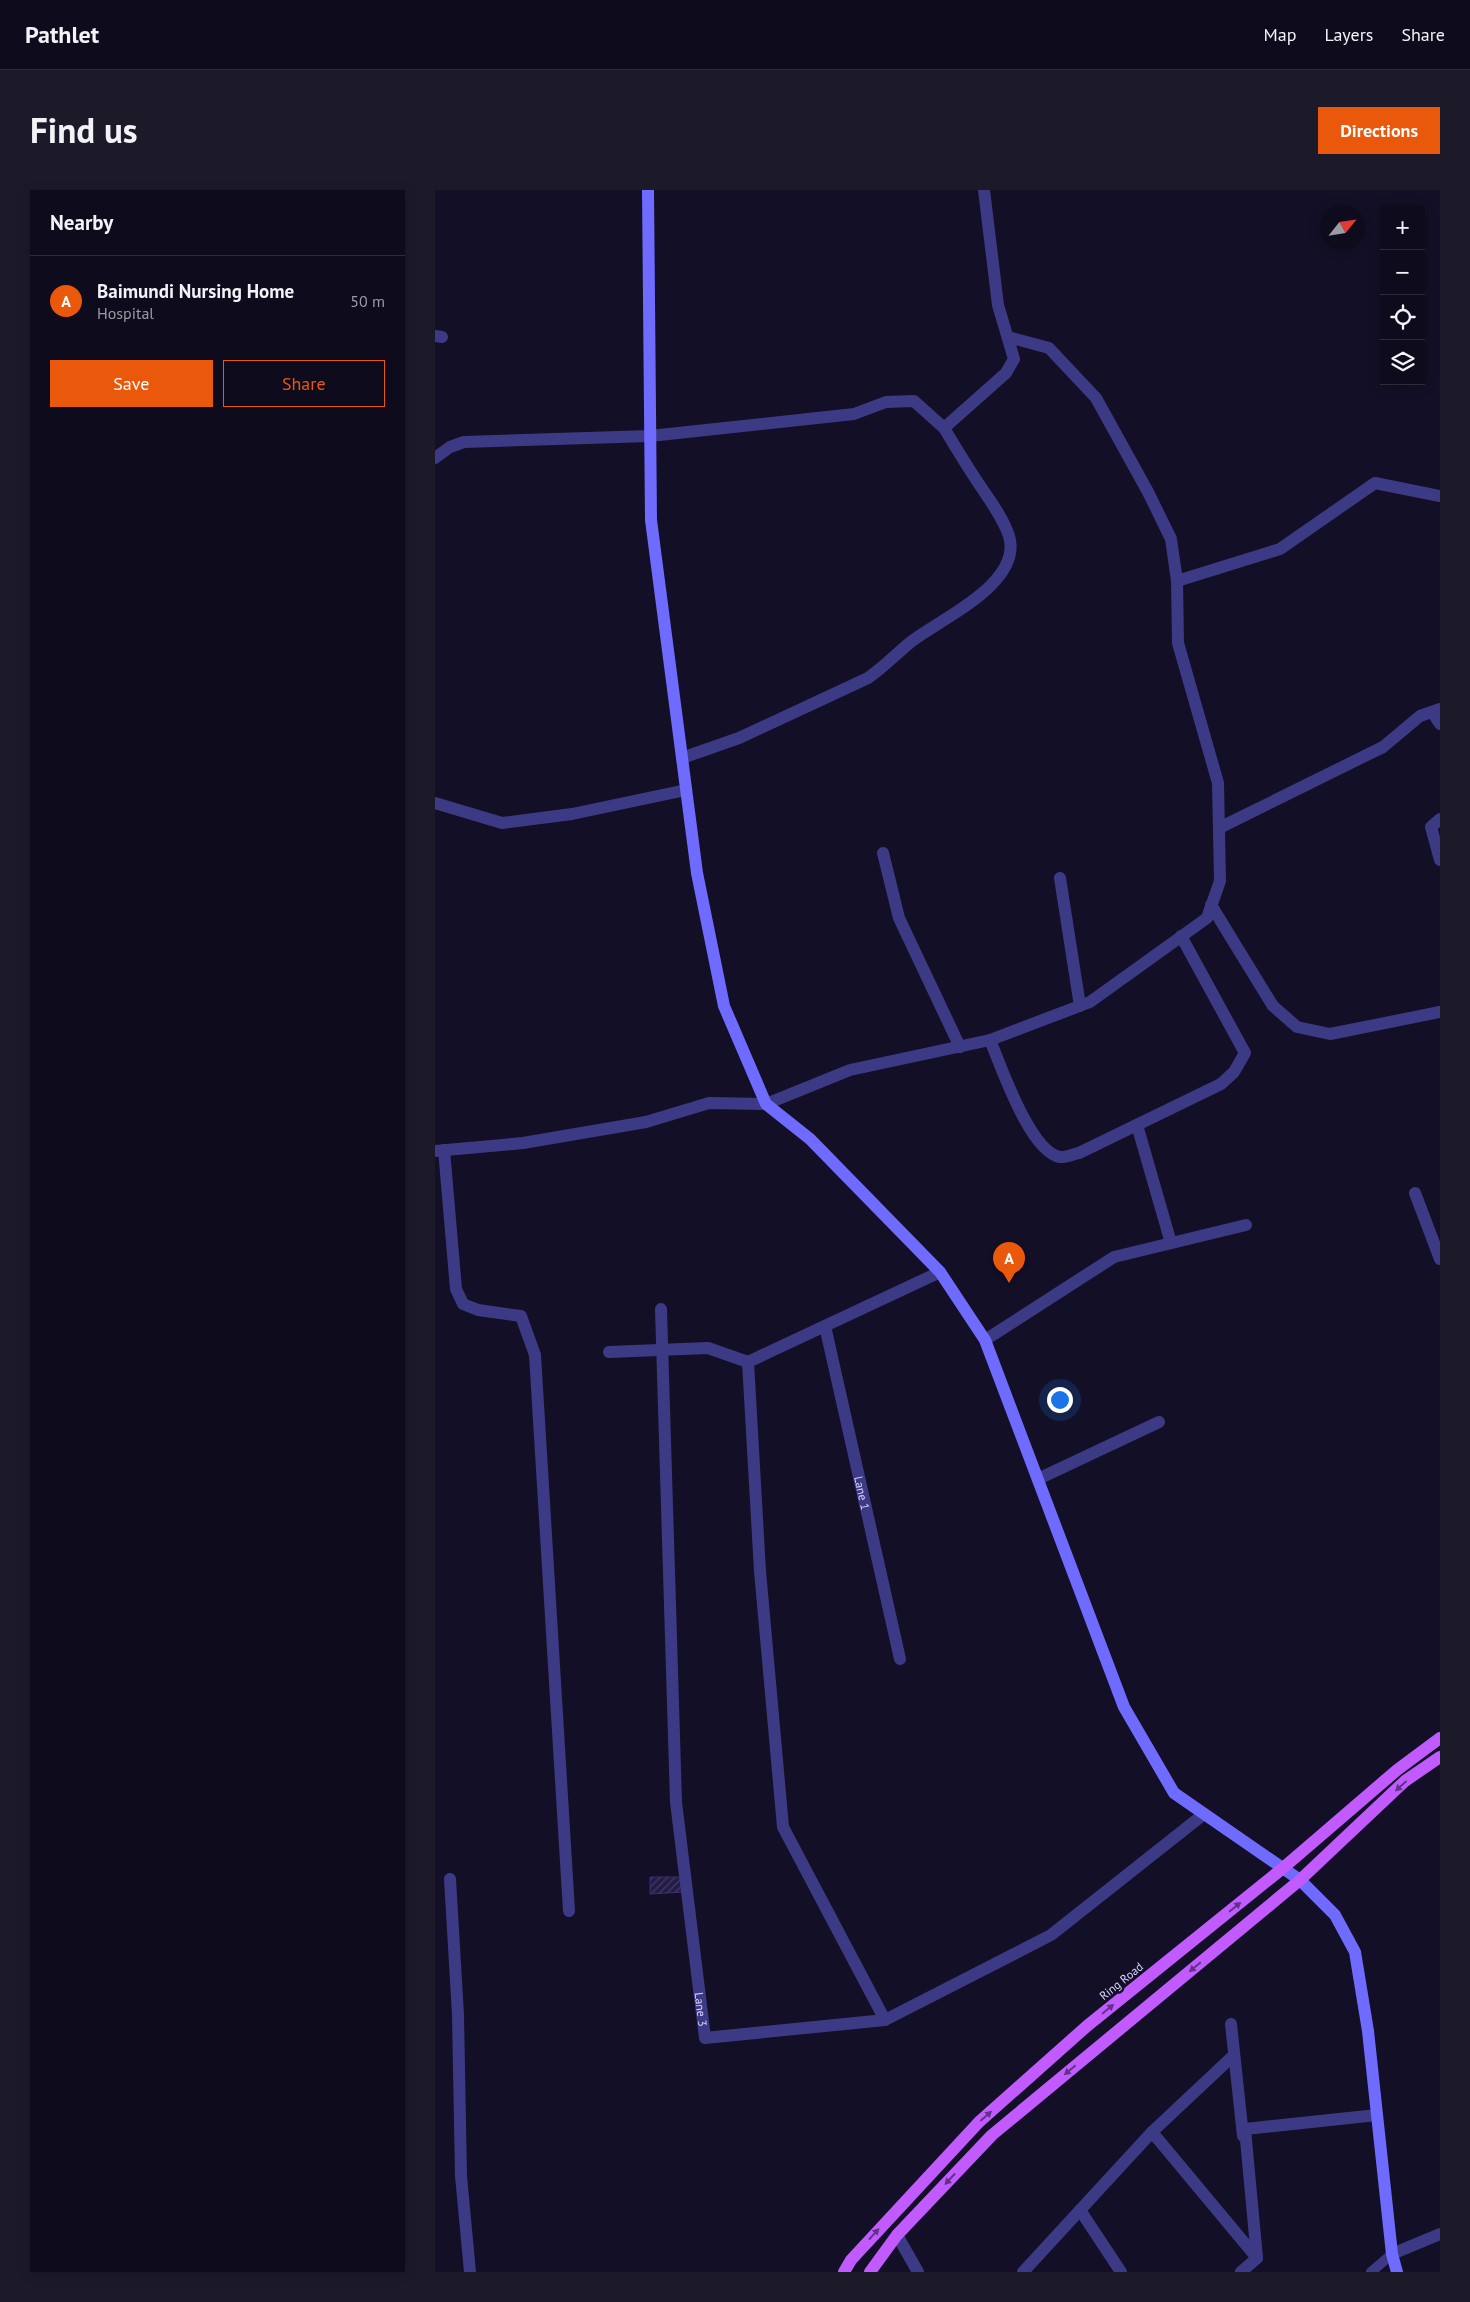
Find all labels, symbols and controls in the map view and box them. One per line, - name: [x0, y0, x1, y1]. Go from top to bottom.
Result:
- text: Pathlet: [25, 19, 99, 50]
- text: Map: [1264, 23, 1296, 46]
- text: Layers: [1324, 23, 1373, 46]
- text: Share: [1401, 23, 1445, 46]
- text: Find us: [30, 107, 138, 153]
- button: Directions: [1318, 107, 1440, 154]
- north arrow: [1320, 205, 1365, 250]
- map controls: [1380, 205, 1425, 385]
- button: +: [1380, 205, 1425, 250]
- text: Nearby: [50, 209, 113, 236]
- button: −: [1380, 250, 1425, 295]
- text: Baimundi Nursing Home: [97, 279, 294, 303]
- text: A: [61, 291, 71, 311]
- text: 50 m: [350, 291, 385, 311]
- button: locate: [1380, 295, 1425, 340]
- text: Hospital: [97, 303, 154, 323]
- button: layers: [1380, 340, 1425, 385]
- button: Save: [50, 360, 213, 407]
- button: Share: [223, 360, 385, 407]
- pin: A: [993, 1242, 1025, 1283]
- your location: [1047, 1387, 1073, 1413]
- street label: Lane 1: [851, 1474, 874, 1511]
- one-way arrow: [1394, 1780, 1407, 1791]
- one-way arrow: [1228, 1901, 1241, 1912]
- street label: Ring Road: [1096, 1959, 1146, 2003]
- one-way arrow: [1189, 1961, 1202, 1972]
- street label: Lane 3: [692, 1991, 711, 2027]
- one-way arrow: [1102, 2004, 1115, 2015]
- one-way arrow: [1063, 2065, 1076, 2076]
- one-way arrow: [979, 2110, 991, 2122]
- one-way arrow: [944, 2173, 956, 2185]
- one-way arrow: [868, 2228, 880, 2240]

